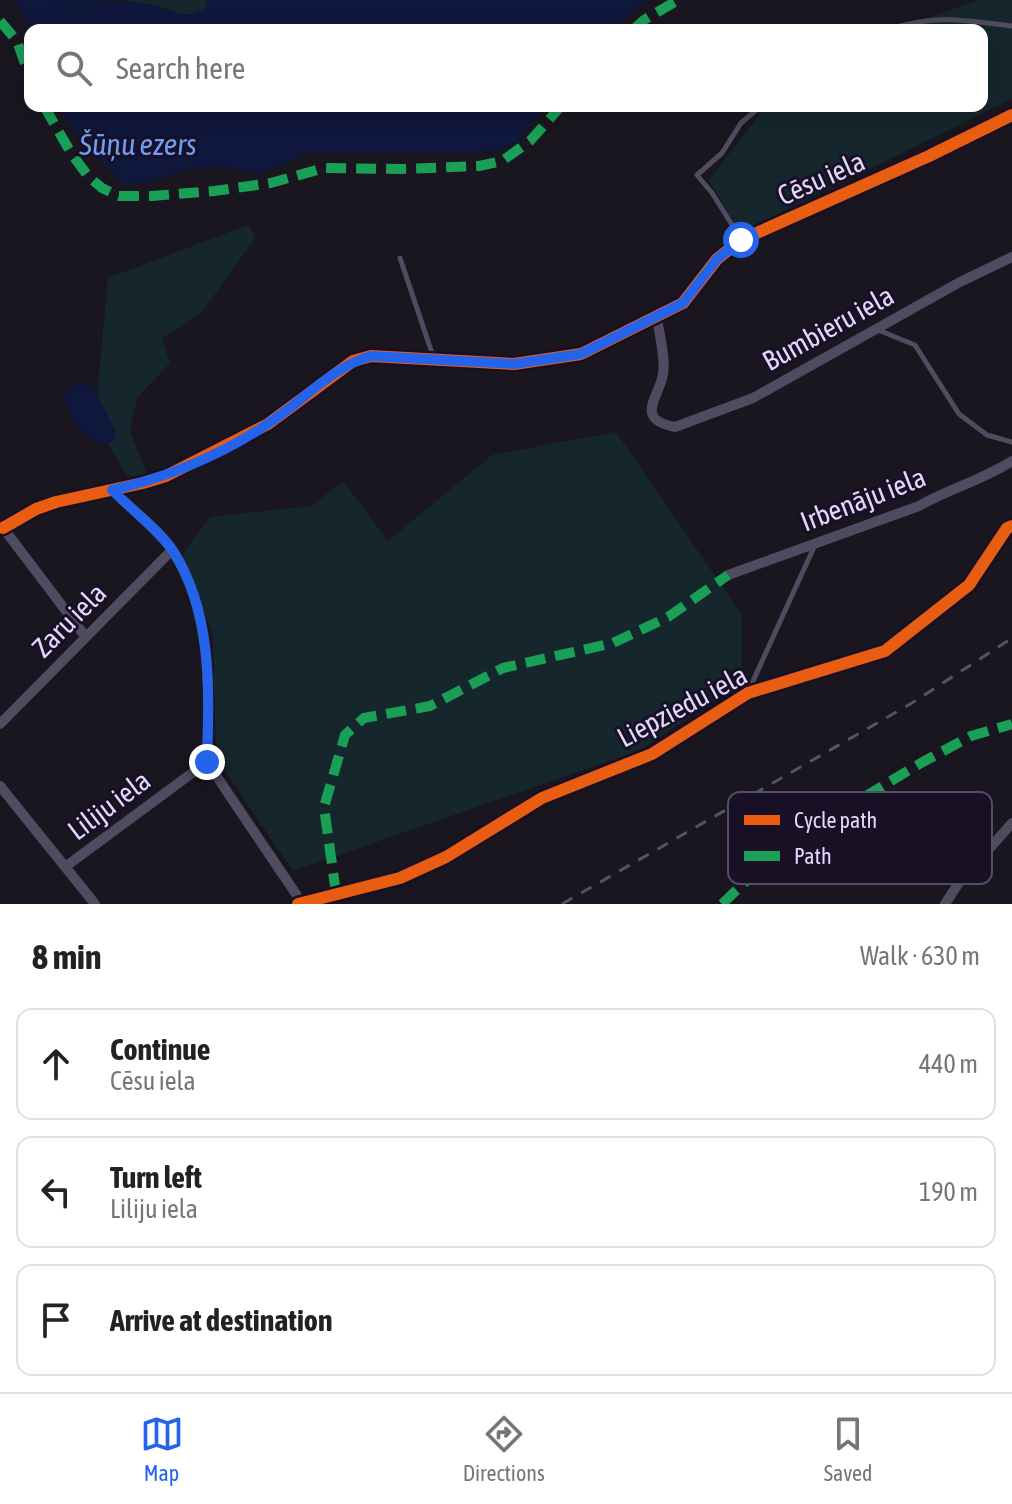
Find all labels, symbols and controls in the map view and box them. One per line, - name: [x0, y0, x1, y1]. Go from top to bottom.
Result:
- search box: [24, 24, 988, 112]
- icon: search: [52, 46, 96, 90]
- text: Search here: [116, 51, 245, 85]
- water label: Šūņu ezers: [78, 127, 197, 162]
- street label: Cēsu iela: [772, 145, 870, 211]
- route start: [723, 222, 759, 258]
- street label: Bumbieru iela: [757, 279, 899, 377]
- street label: Irbenāju iela: [796, 461, 930, 537]
- street label: Zaru iela: [26, 577, 112, 663]
- street label: Liepziedu iela: [612, 658, 752, 754]
- route end: [189, 744, 225, 780]
- street label: Liliju iela: [62, 764, 156, 846]
- legend: [728, 792, 992, 884]
- text: Cycle path: [794, 807, 877, 833]
- text: Path: [794, 843, 832, 869]
- text: 8 min: [32, 937, 101, 976]
- text: Walk · 630 m: [860, 941, 980, 971]
- text: Continue: [110, 1032, 210, 1066]
- icon: ahead: [34, 1042, 78, 1086]
- text: 440 m: [919, 1049, 978, 1079]
- text: Cēsu iela: [110, 1066, 196, 1096]
- text: Turn left: [110, 1160, 202, 1194]
- icon: left: [34, 1170, 78, 1214]
- text: 190 m: [919, 1177, 978, 1207]
- text: Liliju iela: [110, 1194, 198, 1224]
- icon: arrive: [34, 1298, 78, 1342]
- text: Arrive at destination: [110, 1303, 332, 1337]
- tab: Map: [140, 1412, 184, 1486]
- tab: Directions: [463, 1412, 545, 1486]
- tab: Saved: [824, 1412, 872, 1486]

